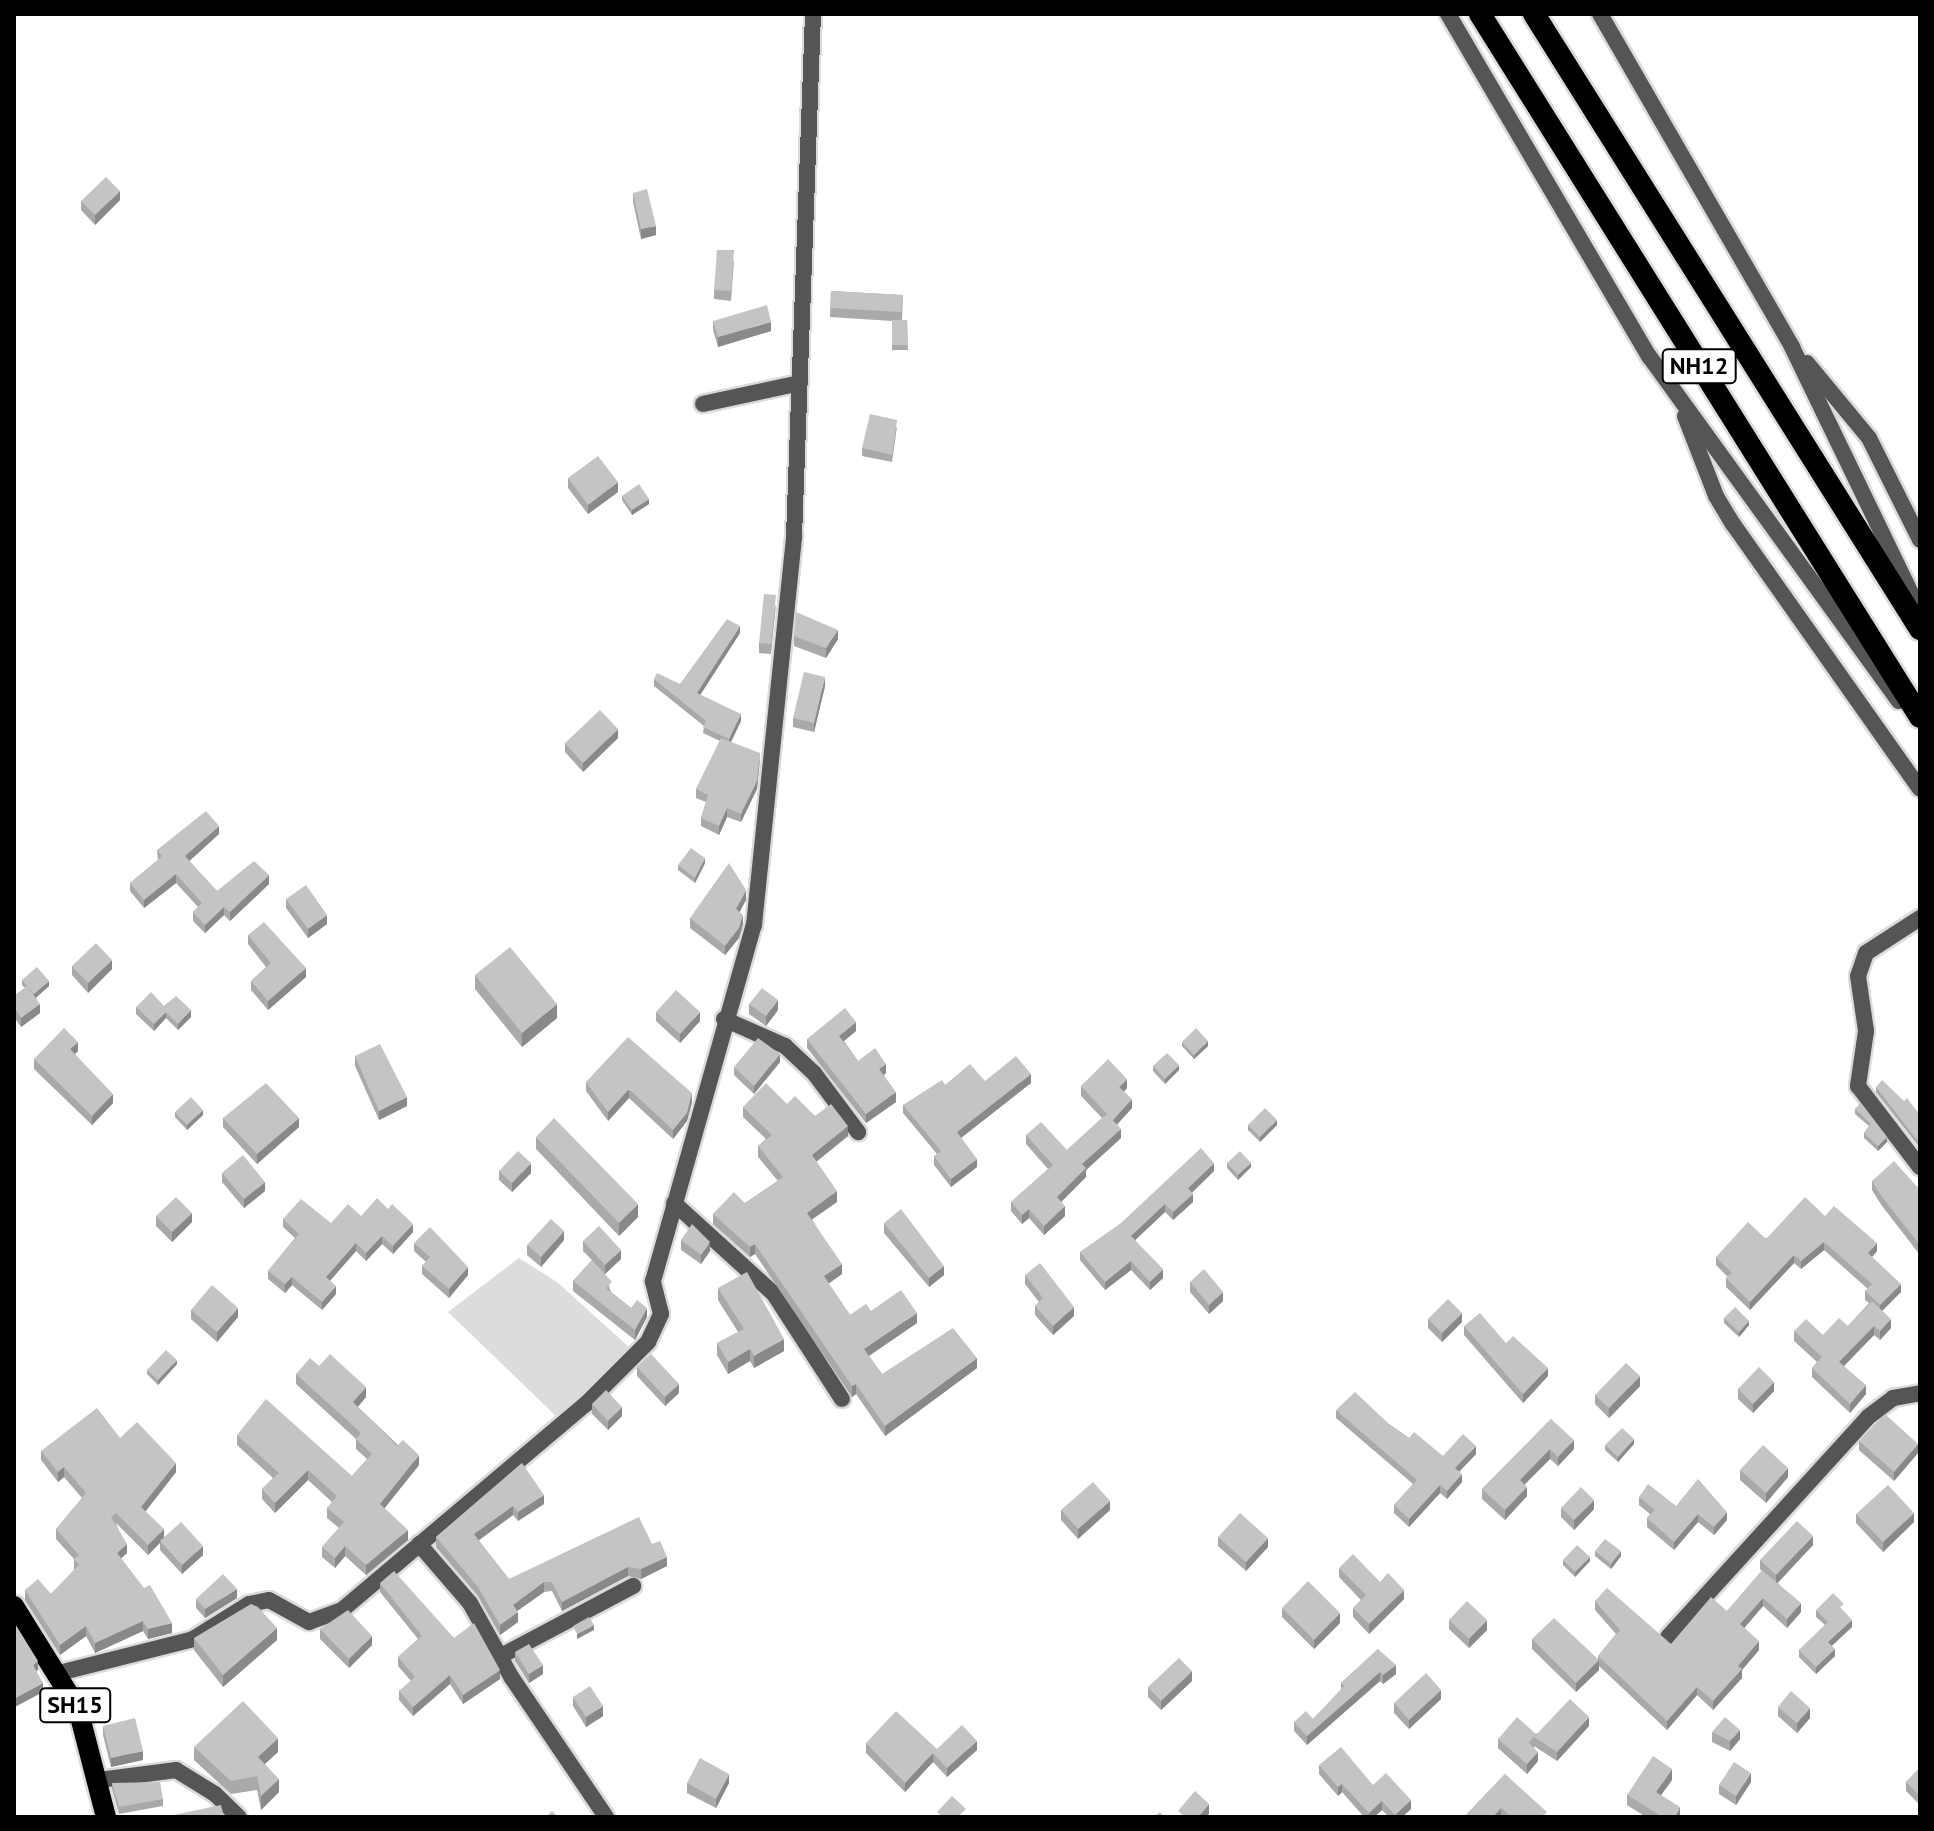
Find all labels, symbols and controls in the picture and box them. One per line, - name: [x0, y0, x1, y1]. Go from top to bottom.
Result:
- road number: NH12: [1661, 346, 1737, 386]
- road number: SH15: [39, 1685, 111, 1725]

